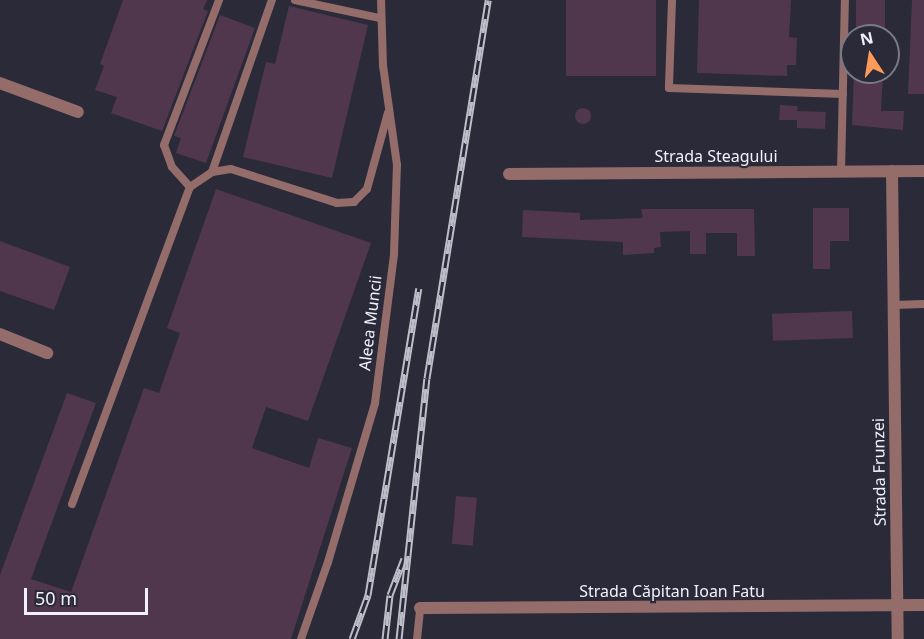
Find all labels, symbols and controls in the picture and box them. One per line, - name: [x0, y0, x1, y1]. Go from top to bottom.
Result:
- north arrow: [840, 24, 900, 84]
- text: N: [858, 26, 875, 50]
- street label: Strada Steagului: [654, 146, 778, 166]
- street label: Aleea Muncii: [355, 274, 385, 372]
- street label: Strada Frunzei: [868, 418, 890, 526]
- scale bar: [27, 576, 152, 614]
- street label: Strada Căpitan Ioan Fatu: [579, 581, 765, 601]
- text: 50 m: [35, 586, 77, 610]

